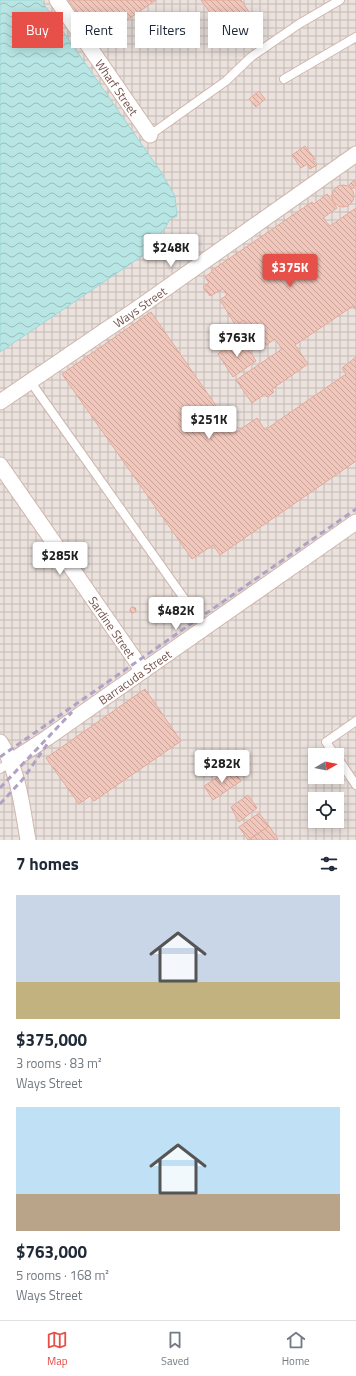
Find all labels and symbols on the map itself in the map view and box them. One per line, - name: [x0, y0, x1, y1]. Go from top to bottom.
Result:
- street label: Wharf Street: [91, 55, 144, 120]
- pin: $248K: [143, 234, 199, 268]
- pin: $375K: [262, 254, 318, 288]
- street label: Ways Street: [109, 281, 171, 332]
- pin: $763K: [209, 324, 265, 358]
- pin: $251K: [181, 406, 237, 440]
- pin: $285K: [32, 542, 88, 576]
- street label: Sardine Street: [84, 592, 141, 662]
- pin: $482K: [148, 597, 204, 631]
- street label: Barracuda Street: [94, 644, 176, 709]
- north arrow: [308, 748, 344, 784]
- pin: $282K: [194, 750, 250, 784]

